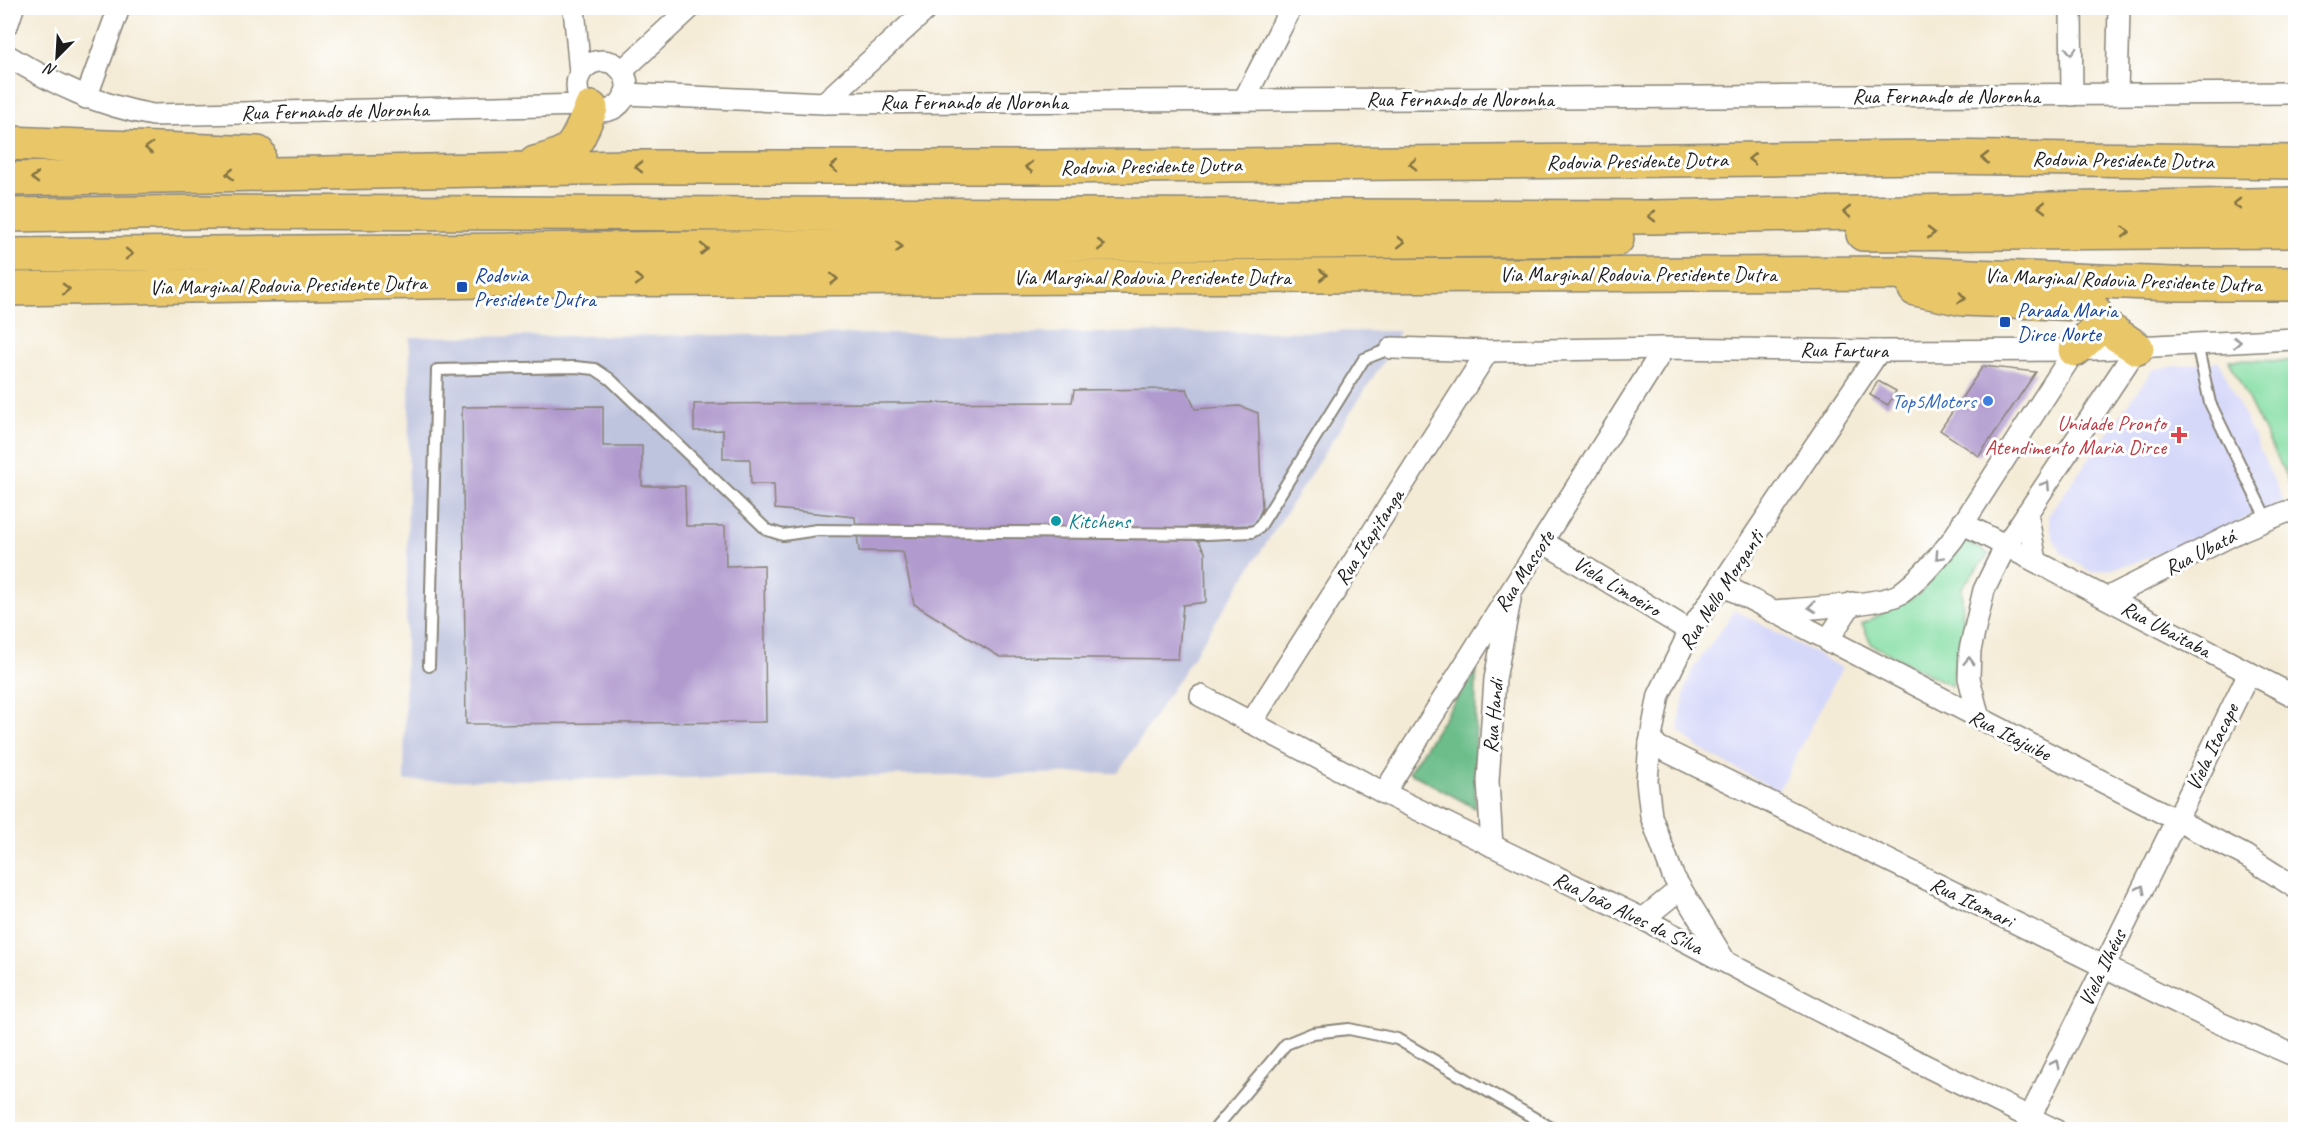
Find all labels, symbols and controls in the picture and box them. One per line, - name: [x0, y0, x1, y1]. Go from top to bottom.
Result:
- north arrow: [27, 27, 87, 87]
- one-way arrow: [2065, 47, 2077, 56]
- text: N: [40, 57, 60, 81]
- street label: Rua Fernando de Noronha: [1852, 83, 2042, 109]
- street label: Rua Fernando de Noronha: [1366, 86, 1556, 112]
- street label: Rua Fernando de Noronha: [880, 89, 1070, 115]
- street label: Rua Fernando de Noronha: [241, 96, 431, 126]
- one-way arrow: [144, 142, 153, 155]
- street label: Rodovia Presidente Dutra: [2032, 145, 2216, 175]
- street label: Rodovia Presidente Dutra: [1546, 146, 1730, 176]
- street label: Rodovia Presidente Dutra: [1060, 151, 1244, 181]
- one-way arrow: [1981, 151, 1990, 164]
- one-way arrow: [1748, 153, 1757, 165]
- one-way arrow: [1408, 157, 1417, 170]
- one-way arrow: [634, 161, 643, 173]
- one-way arrow: [829, 161, 838, 173]
- one-way arrow: [1024, 161, 1033, 173]
- one-way arrow: [226, 167, 235, 180]
- one-way arrow: [31, 172, 40, 184]
- one-way arrow: [2233, 198, 2242, 210]
- one-way arrow: [2038, 201, 2047, 214]
- one-way arrow: [1843, 206, 1852, 218]
- one-way arrow: [1648, 210, 1657, 223]
- one-way arrow: [2122, 226, 2131, 238]
- one-way arrow: [1927, 227, 1936, 240]
- one-way arrow: [1396, 235, 1405, 248]
- one-way arrow: [1096, 239, 1105, 251]
- one-way arrow: [895, 241, 904, 253]
- one-way arrow: [700, 243, 709, 255]
- one-way arrow: [124, 248, 133, 260]
- street label: Via Marginal Rodovia Presidente Dutra: [1499, 261, 1779, 287]
- place label: Rodovia Presidente Dutra: [474, 262, 598, 312]
- street label: Via Marginal Rodovia Presidente Dutra: [1984, 262, 2264, 298]
- street label: Via Marginal Rodovia Presidente Dutra: [1013, 264, 1293, 290]
- one-way arrow: [1318, 269, 1327, 281]
- street label: Via Marginal Rodovia Presidente Dutra: [149, 270, 429, 300]
- one-way arrow: [829, 273, 838, 285]
- one-way arrow: [634, 274, 643, 286]
- marker: Rodovia Presidente Dutra: [455, 280, 469, 294]
- one-way arrow: [61, 283, 70, 295]
- one-way arrow: [1957, 291, 1967, 304]
- place label: Parada Maria Dirce Norte: [2017, 297, 2120, 347]
- marker: Parada Maria Dirce Norte: [1998, 315, 2012, 329]
- street label: Rua Fartura: [1800, 336, 1890, 364]
- one-way arrow: [2233, 336, 2242, 349]
- place label: Top5Motors: [1892, 388, 1978, 414]
- marker: Top5Motors: [1981, 394, 1995, 408]
- place label: Unidade Pronto Atendimento Maria Dirce: [1985, 410, 2169, 460]
- marker: Unidade Pronto Atendimento Maria Dirce: [2170, 426, 2188, 444]
- one-way arrow: [2039, 481, 2050, 492]
- street label: Rua Itapitanga: [1328, 482, 1411, 590]
- place label: Kitchens: [1068, 508, 1132, 534]
- marker: Kitchens: [1049, 514, 1063, 528]
- street label: Rua Ubatá: [2160, 522, 2242, 581]
- street label: Rua Nello Morganti: [1673, 523, 1771, 654]
- street label: Rua Mascote: [1488, 525, 1560, 616]
- one-way arrow: [1935, 549, 1946, 560]
- street label: Viela Limoeiro: [1569, 550, 1668, 623]
- street label: Rua Ubaitaba: [2117, 595, 2217, 664]
- one-way arrow: [1807, 600, 1817, 613]
- one-way arrow: [1963, 657, 1976, 666]
- street label: Rua Handi: [1477, 675, 1509, 754]
- street label: Viela Itacape: [2180, 698, 2245, 795]
- street label: Rua Itajuibe: [1965, 703, 2056, 767]
- street label: Rua João Alves da Silva: [1549, 866, 1708, 961]
- street label: Rua Itamari: [1926, 871, 2021, 935]
- one-way arrow: [2134, 885, 2146, 896]
- street label: Viela Ilhéus: [2072, 924, 2132, 1010]
- one-way arrow: [2048, 1060, 2060, 1071]

